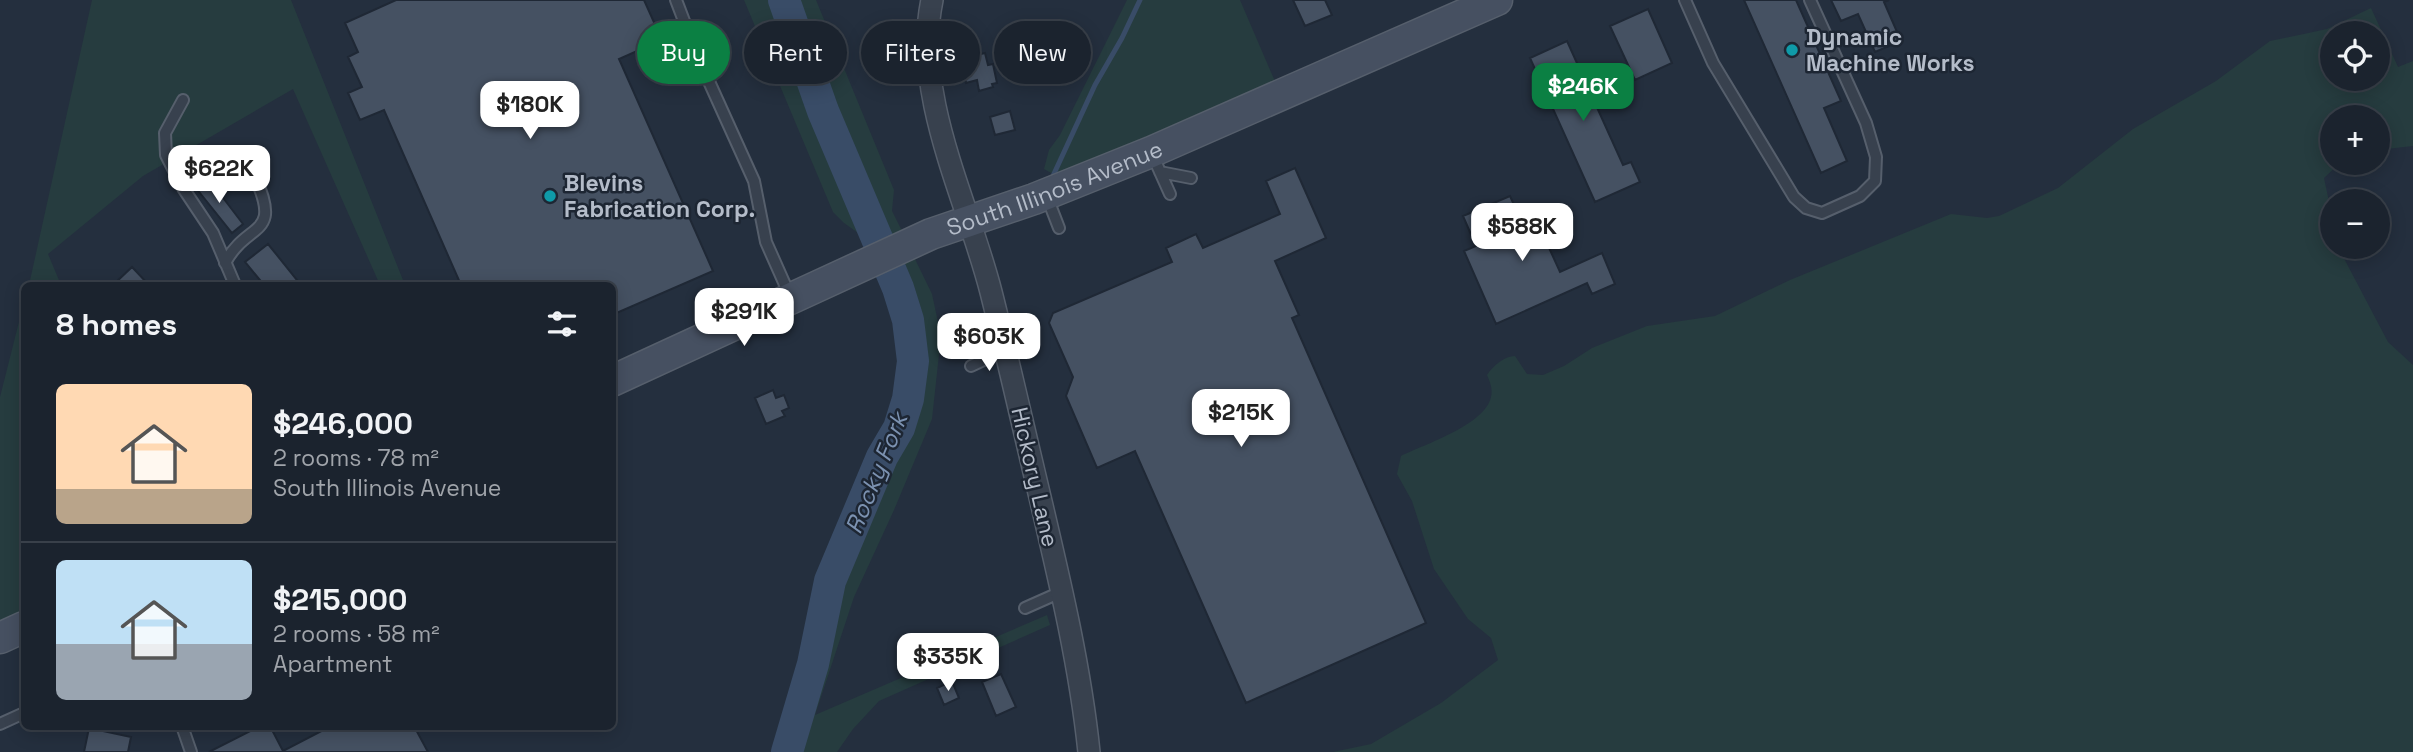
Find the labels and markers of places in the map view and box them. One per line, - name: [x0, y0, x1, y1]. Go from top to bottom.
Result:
- place label: Dynamic Machine Works: [1806, 22, 1975, 78]
- marker: Dynamic Machine Works: [1784, 42, 1800, 58]
- pin: $246K: [1534, 64, 1632, 123]
- pin: $180K: [481, 82, 579, 141]
- pin: $622K: [170, 146, 268, 205]
- place label: Blevins Fabrication Corp.: [564, 168, 755, 224]
- marker: Blevins Fabrication Corp.: [542, 188, 558, 204]
- pin: $588K: [1473, 204, 1571, 263]
- pin: $291K: [695, 288, 793, 348]
- pin: $603K: [940, 314, 1038, 373]
- pin: $215K: [1192, 390, 1290, 449]
- pin: $335K: [899, 634, 997, 693]

